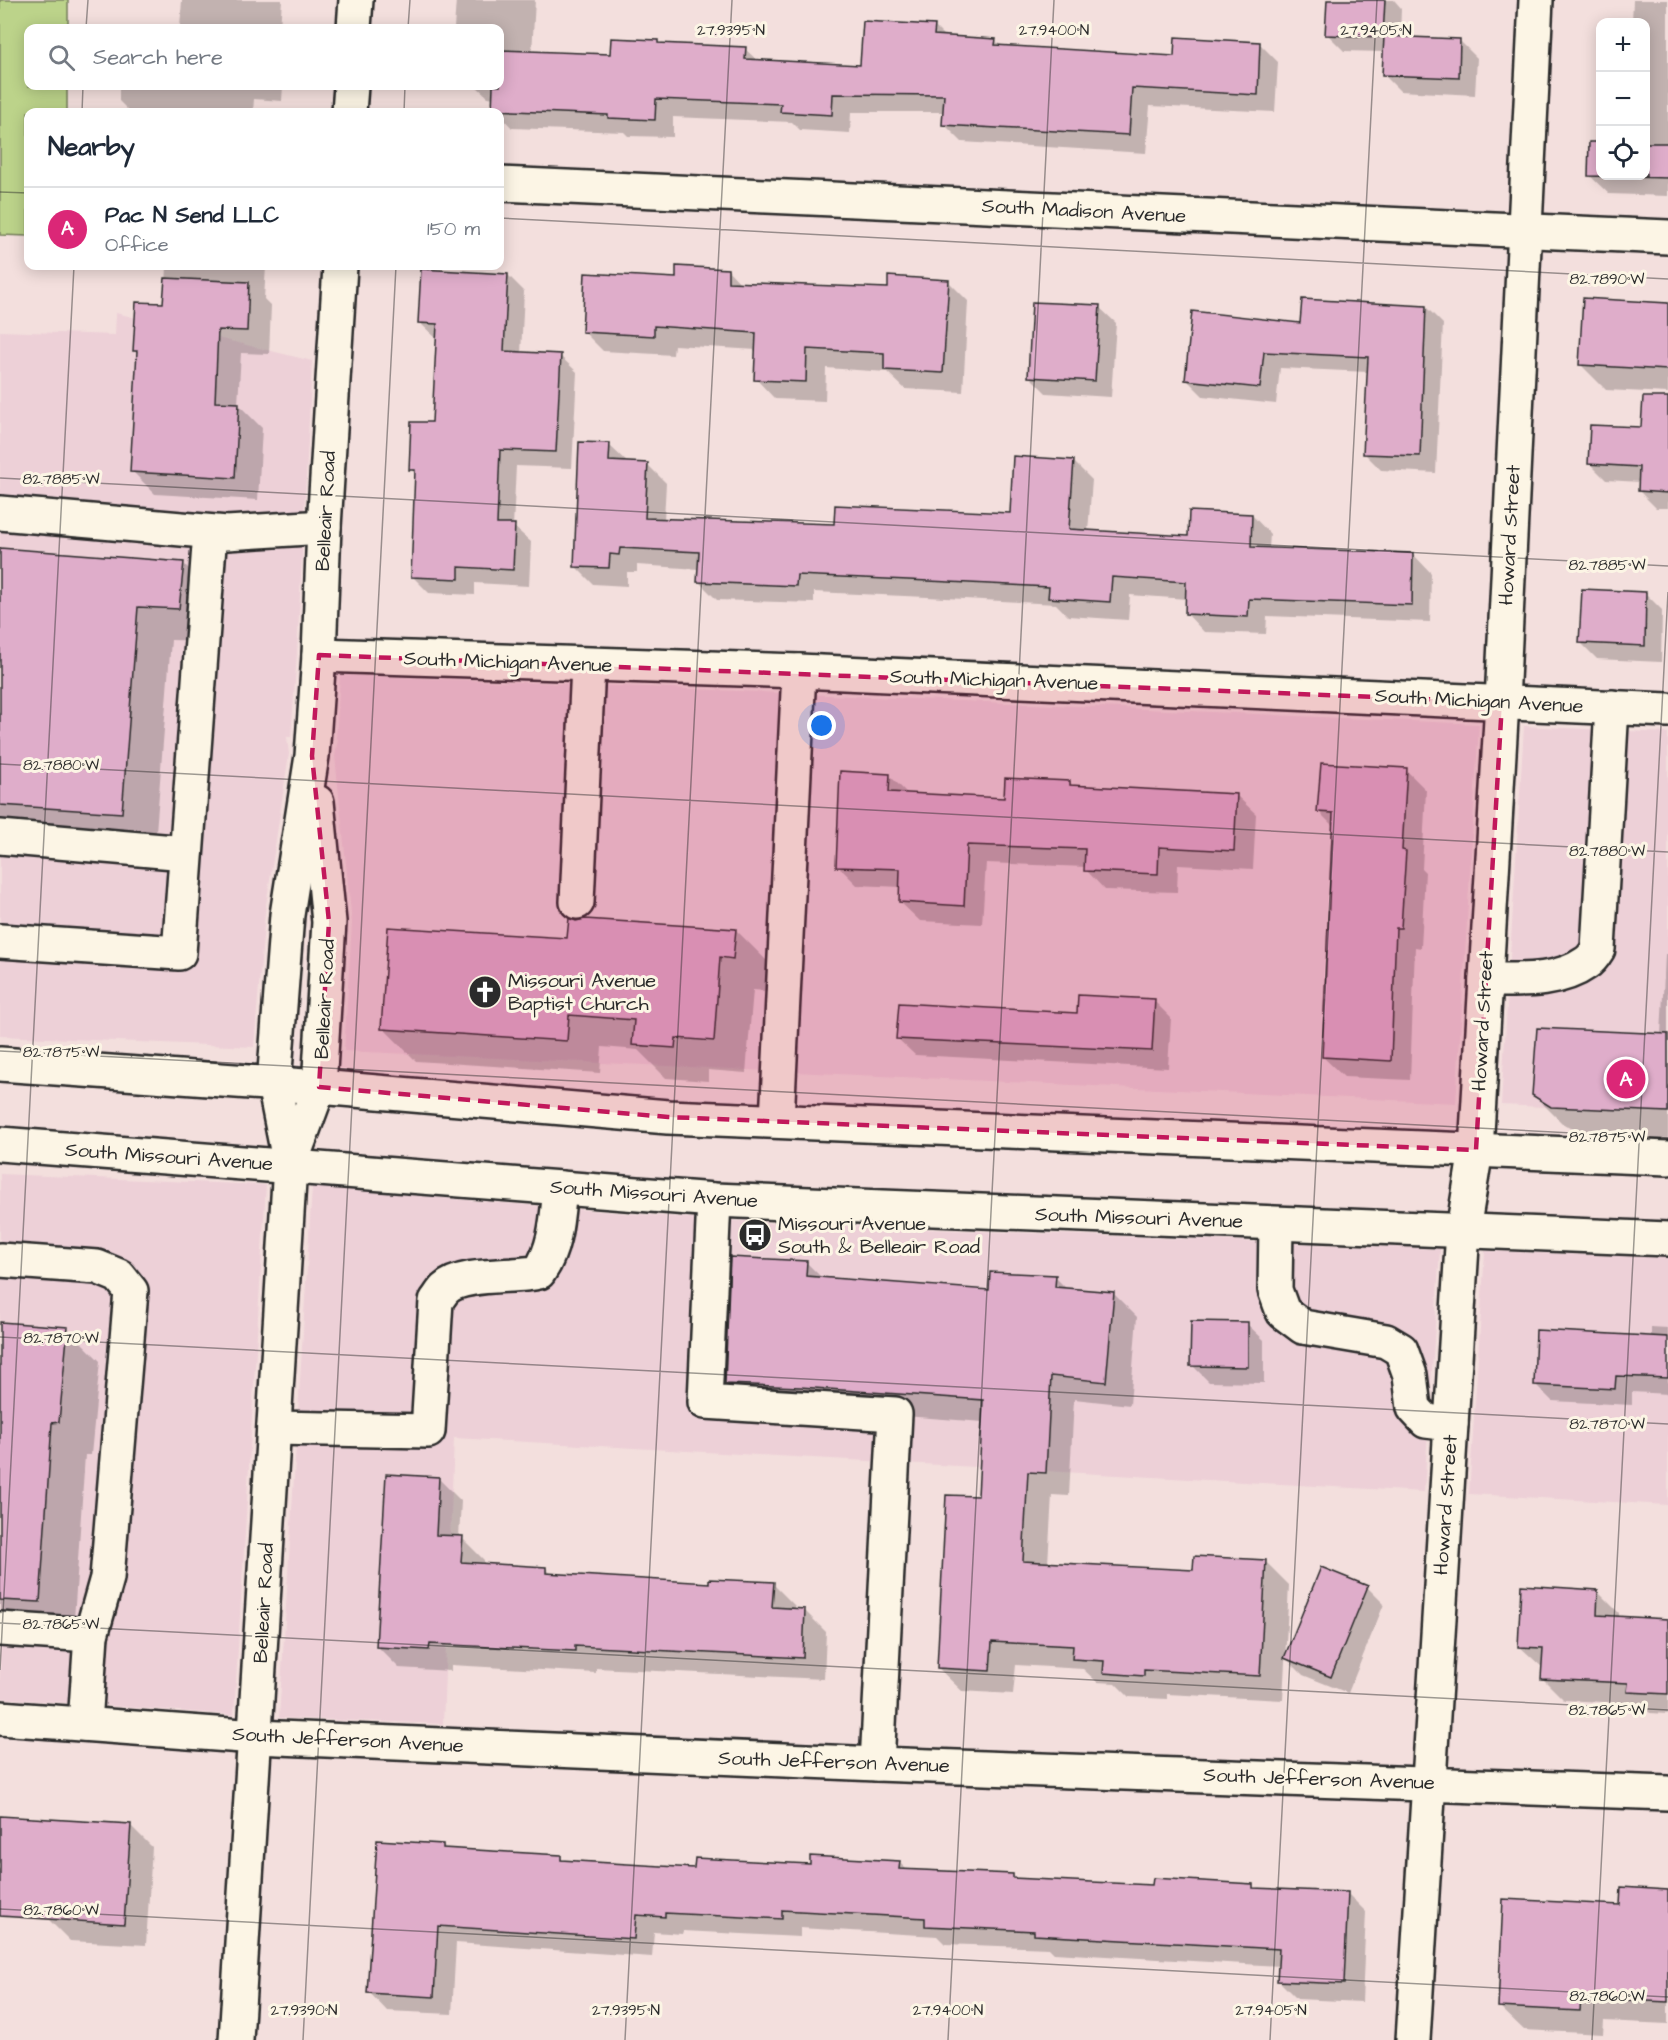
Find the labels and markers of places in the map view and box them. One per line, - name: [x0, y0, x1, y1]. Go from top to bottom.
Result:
- place label: Missouri Avenue Baptist Church: [508, 967, 656, 1018]
- church icon: Missouri Avenue Baptist Church: [467, 974, 503, 1010]
- pin: A: [1606, 1056, 1646, 1102]
- place label: Missouri Avenue South & Belleair Road: [778, 1210, 980, 1261]
- bus stop icon: Missouri Avenue South & Belleair Road: [737, 1217, 773, 1253]

